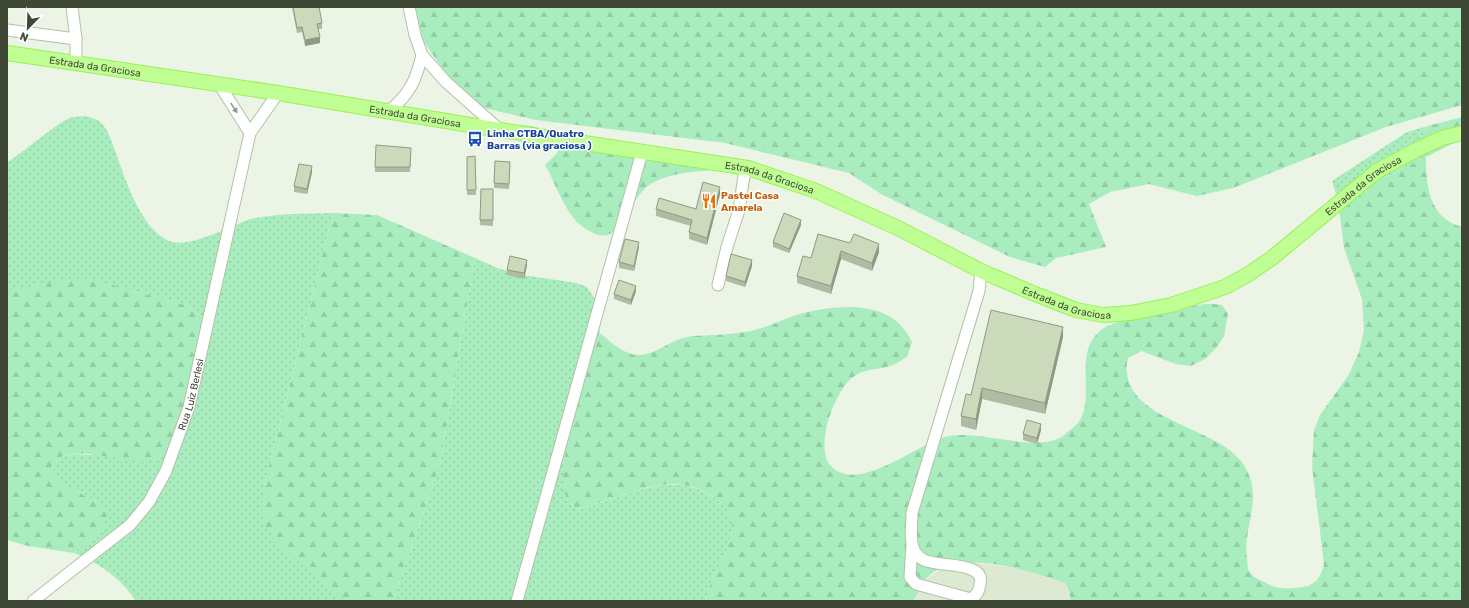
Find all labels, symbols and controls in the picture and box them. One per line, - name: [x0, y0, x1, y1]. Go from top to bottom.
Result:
- north arrow: [8, 8, 48, 48]
- text: N: [18, 29, 30, 44]
- street label: Estrada da Graciosa: [48, 54, 142, 80]
- one-way arrow: [231, 103, 238, 114]
- street label: Estrada da Graciosa: [368, 103, 462, 130]
- place label: Linha CTBA/Quatro Barras (via graciosa ): [487, 128, 592, 152]
- bus stop icon: Linha CTBA/Quatro Barras (via graciosa ): [466, 130, 484, 148]
- street label: Estrada da Graciosa: [1323, 154, 1404, 219]
- street label: Estrada da Graciosa: [724, 160, 815, 197]
- place label: Pastel Casa Amarela: [721, 190, 779, 214]
- restaurant icon: Pastel Casa Amarela: [700, 192, 718, 210]
- street label: Estrada da Graciosa: [1020, 284, 1112, 322]
- street label: Rua Luiz Berlesi: [176, 358, 207, 432]

